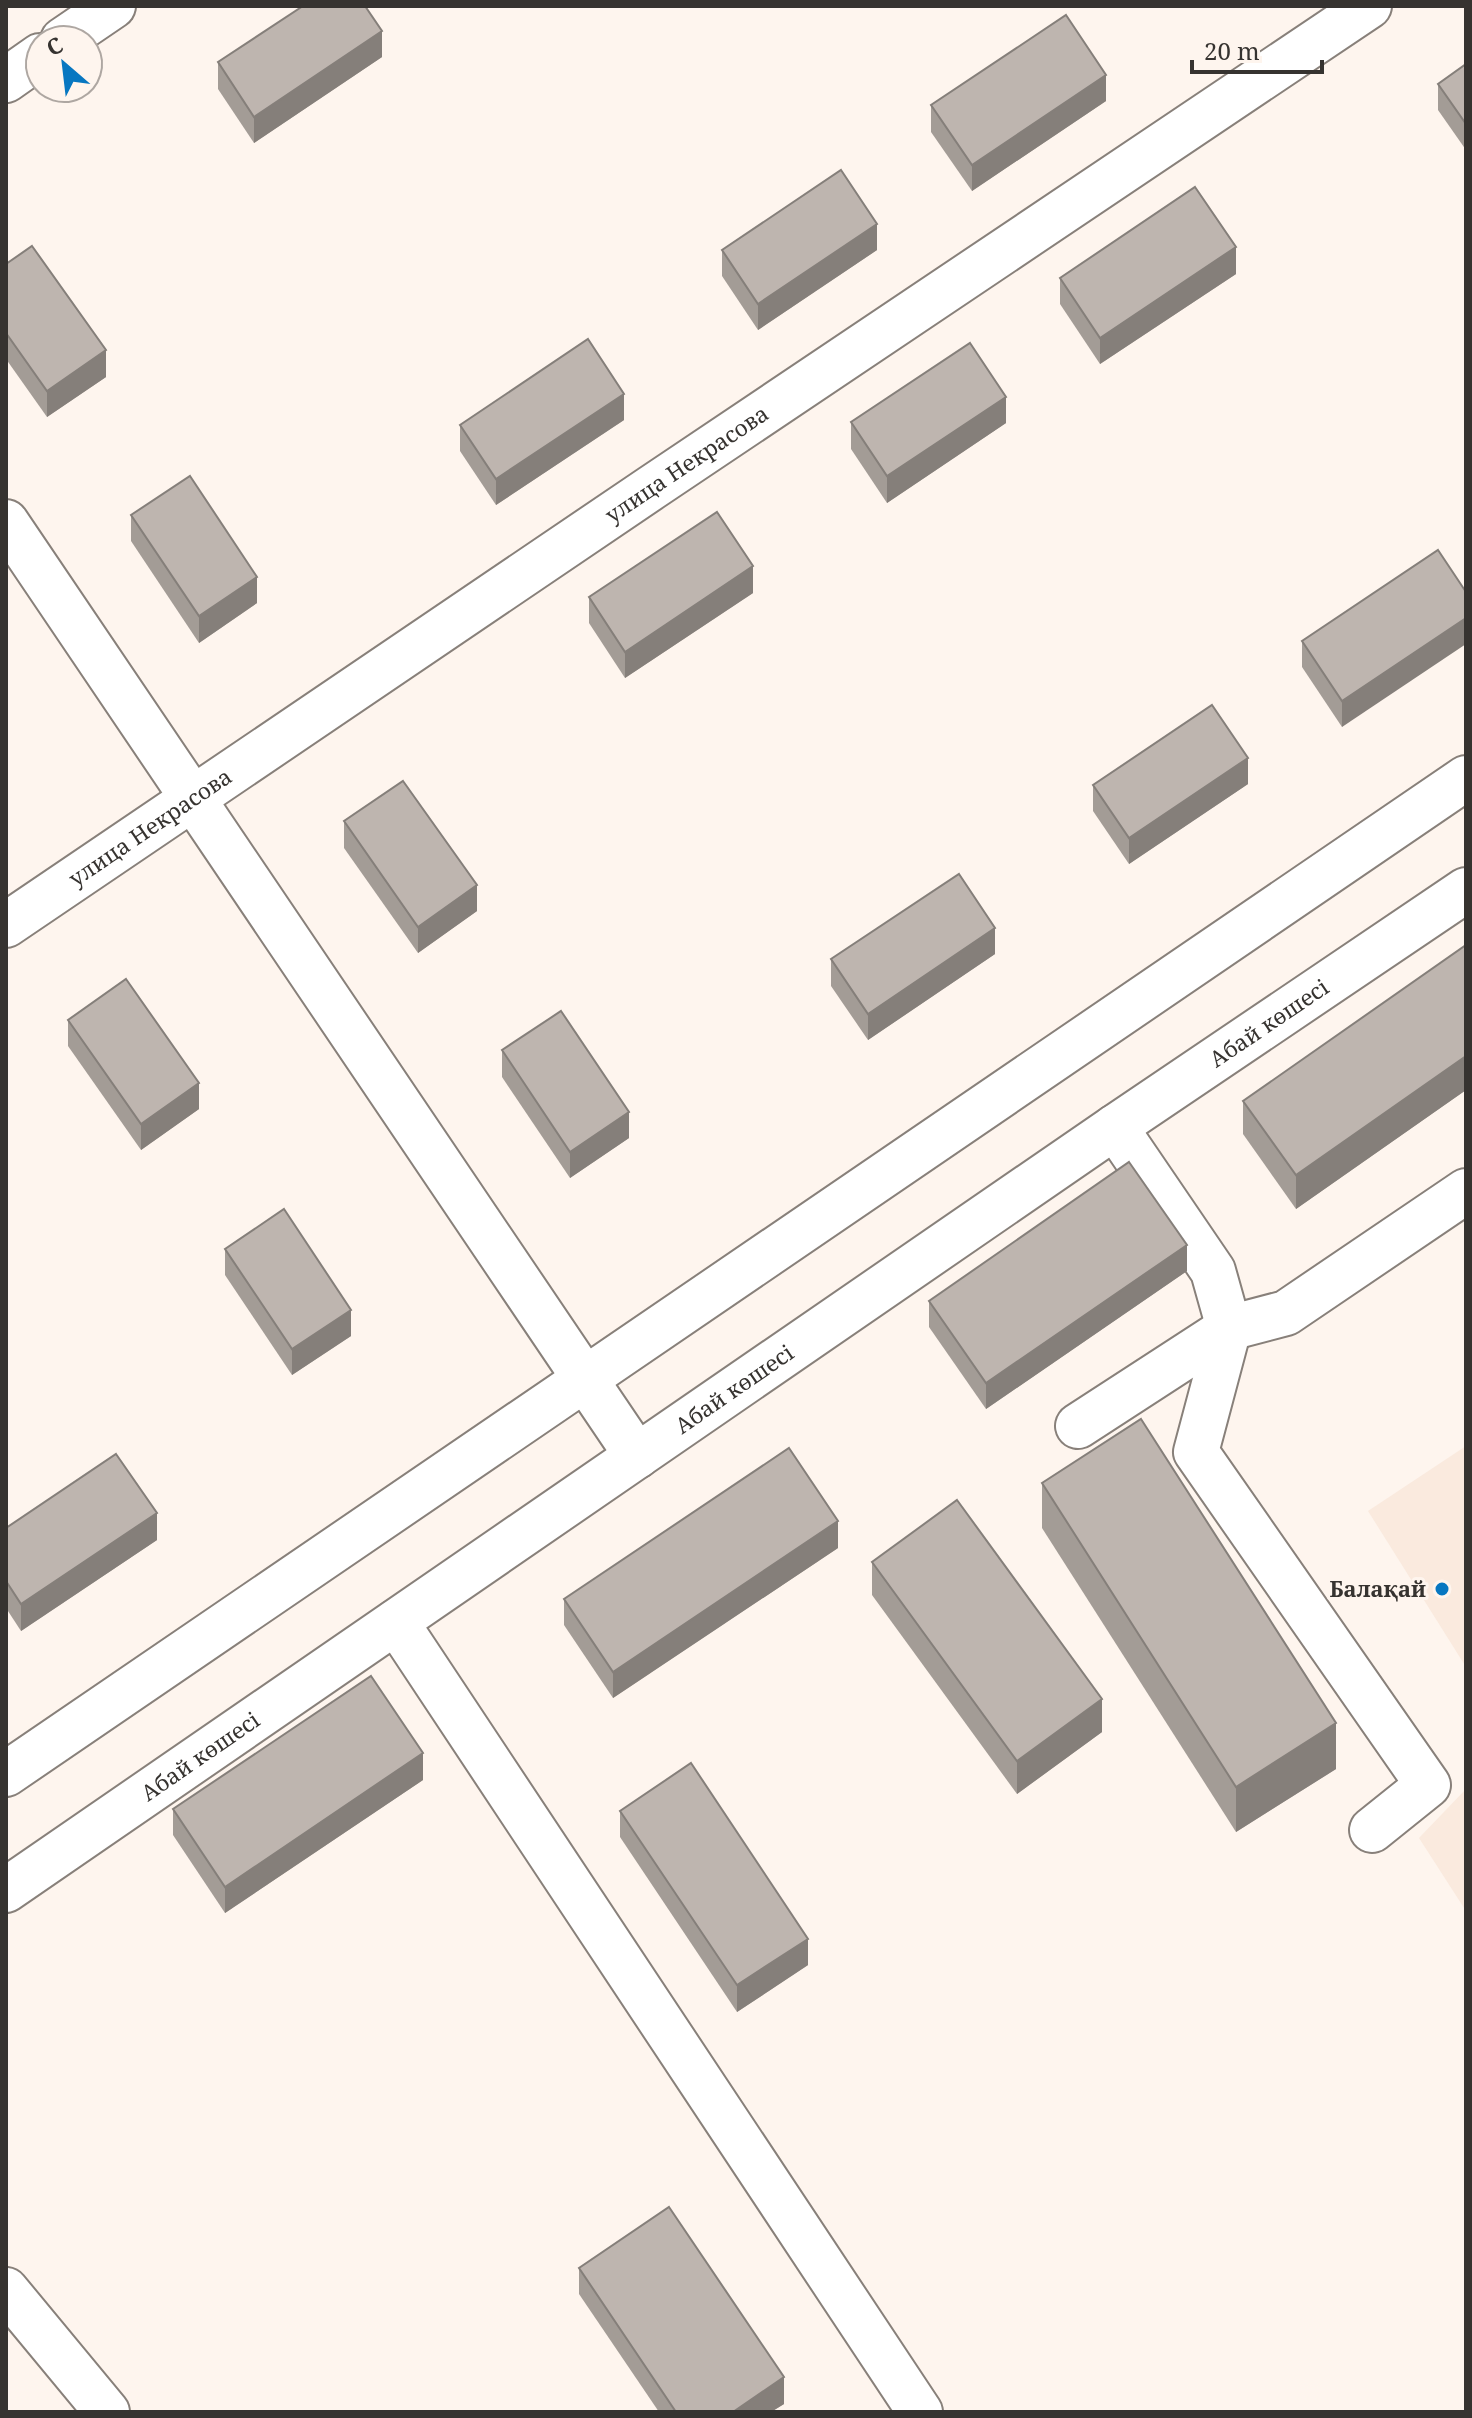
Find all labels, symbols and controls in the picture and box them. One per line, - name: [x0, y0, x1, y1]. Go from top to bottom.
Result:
- north arrow: [24, 24, 104, 104]
- scale bar: [1192, 24, 1322, 74]
- text: С: [41, 29, 68, 62]
- text: 20 m: [1204, 34, 1260, 67]
- street label: улица Некрасова: [599, 398, 774, 529]
- street label: улица Некрасова: [62, 761, 237, 893]
- street label: Абай көшесі: [1203, 971, 1334, 1073]
- street label: Абай көшесі: [668, 1337, 799, 1440]
- place label: Балақай: [1330, 1573, 1426, 1603]
- marker: Балақай: [1433, 1580, 1451, 1598]
- street label: Абай көшесі: [134, 1704, 265, 1807]

